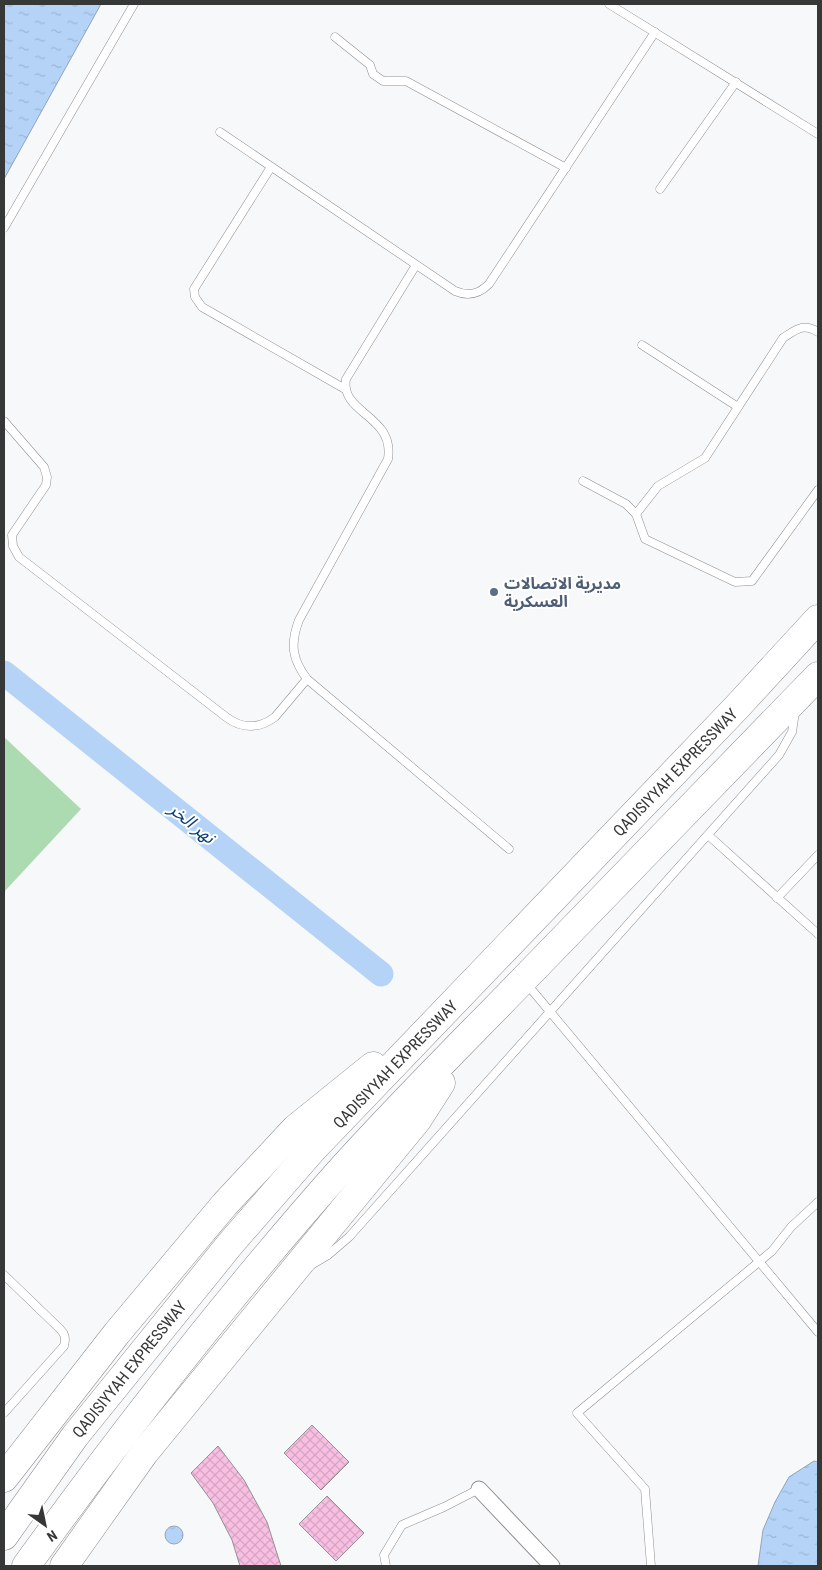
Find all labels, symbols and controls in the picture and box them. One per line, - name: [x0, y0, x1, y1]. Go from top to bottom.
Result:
- place label: مديرية الاتصالات العسكرية: [504, 574, 621, 611]
- marker: مديرية الاتصالات العسكرية: [488, 586, 500, 598]
- street label: QADISIYYAH EXPRESSWAY: [609, 704, 742, 840]
- water label: نهر الخر: [163, 797, 221, 849]
- street label: QADISIYYAH EXPRESSWAY: [329, 996, 462, 1132]
- street label: QADISIYYAH EXPRESSWAY: [68, 1297, 191, 1442]
- north arrow: [20, 1500, 70, 1550]
- text: N: [44, 1527, 60, 1545]

